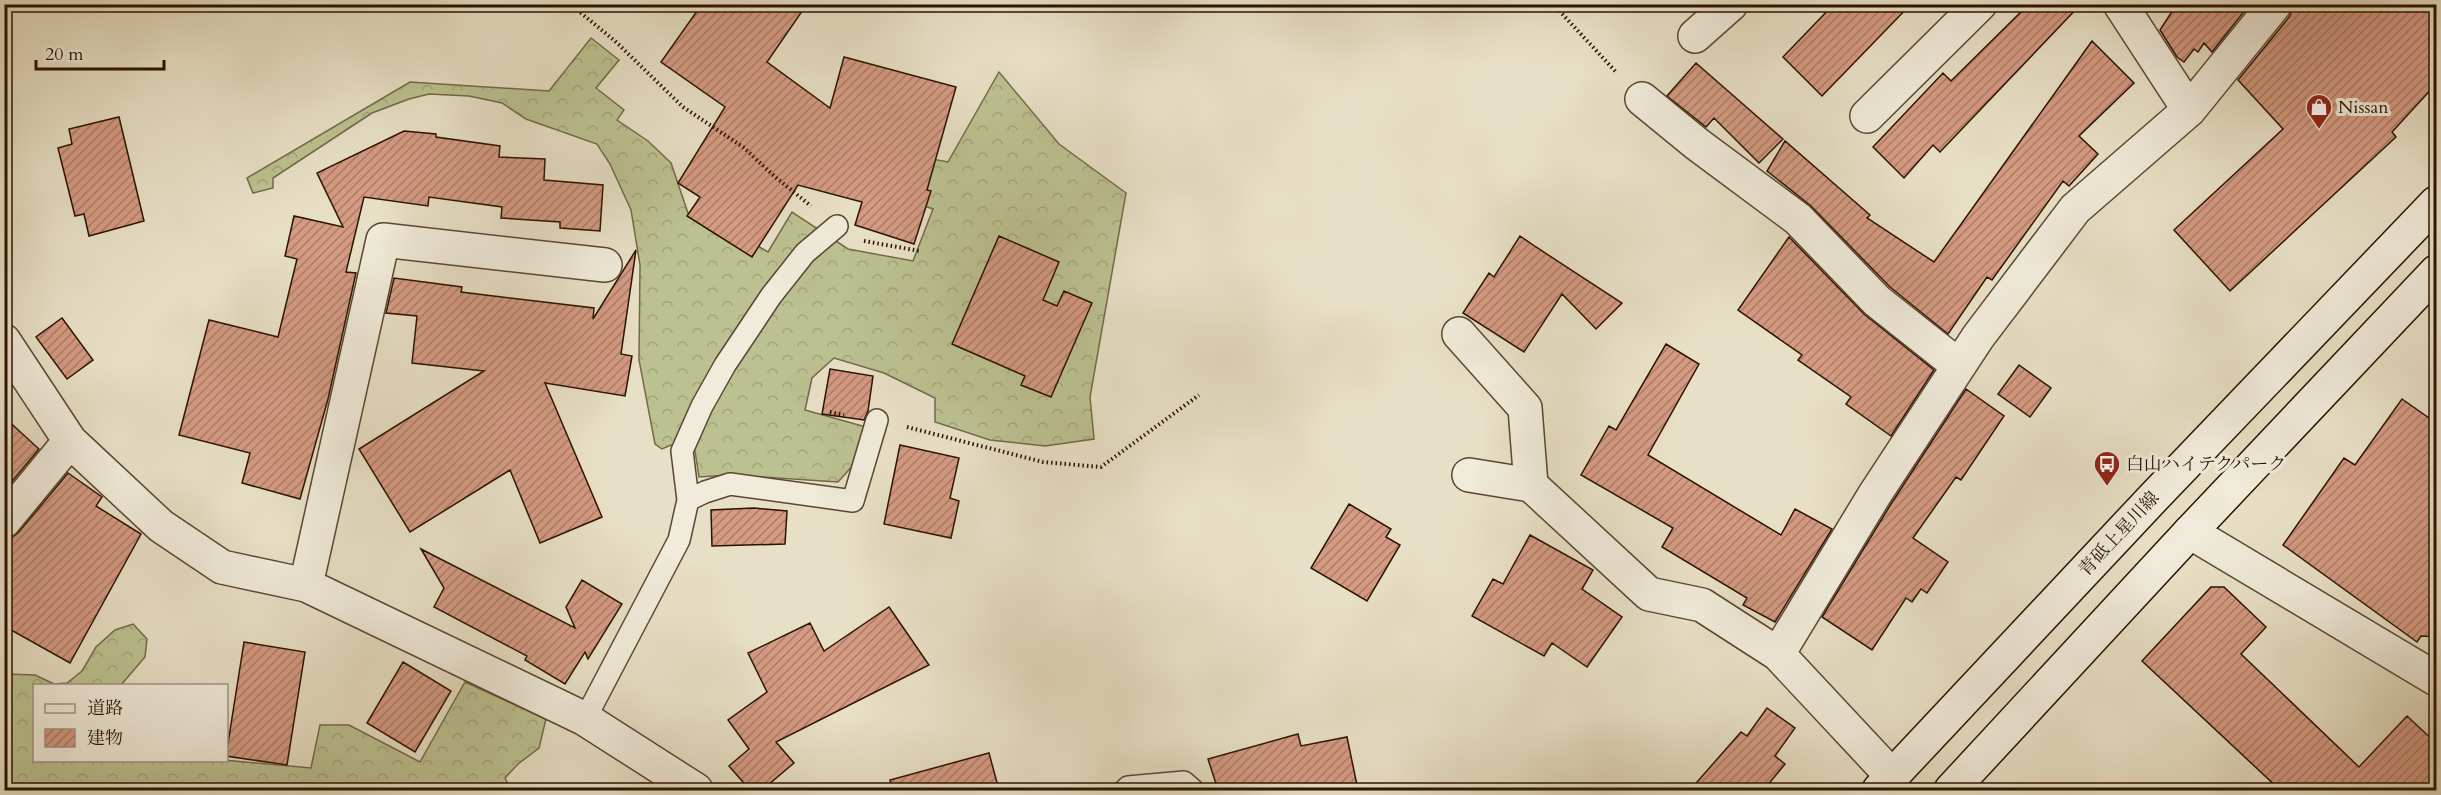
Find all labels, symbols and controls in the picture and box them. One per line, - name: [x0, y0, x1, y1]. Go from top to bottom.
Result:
- scale bar: [36, 33, 164, 71]
- text: 20 m: [45, 42, 84, 67]
- shop icon: Nissan: [2304, 92, 2334, 130]
- place label: Nissan: [2338, 95, 2389, 120]
- bus stop icon: 白山ハイテクパーク: [2092, 449, 2122, 487]
- place label: 白山ハイテクパーク: [2126, 452, 2286, 477]
- street label: 青砥上星川線: [2073, 486, 2165, 582]
- legend: [33, 684, 228, 762]
- text: 道路: [87, 696, 123, 721]
- text: 建物: [87, 726, 123, 751]

